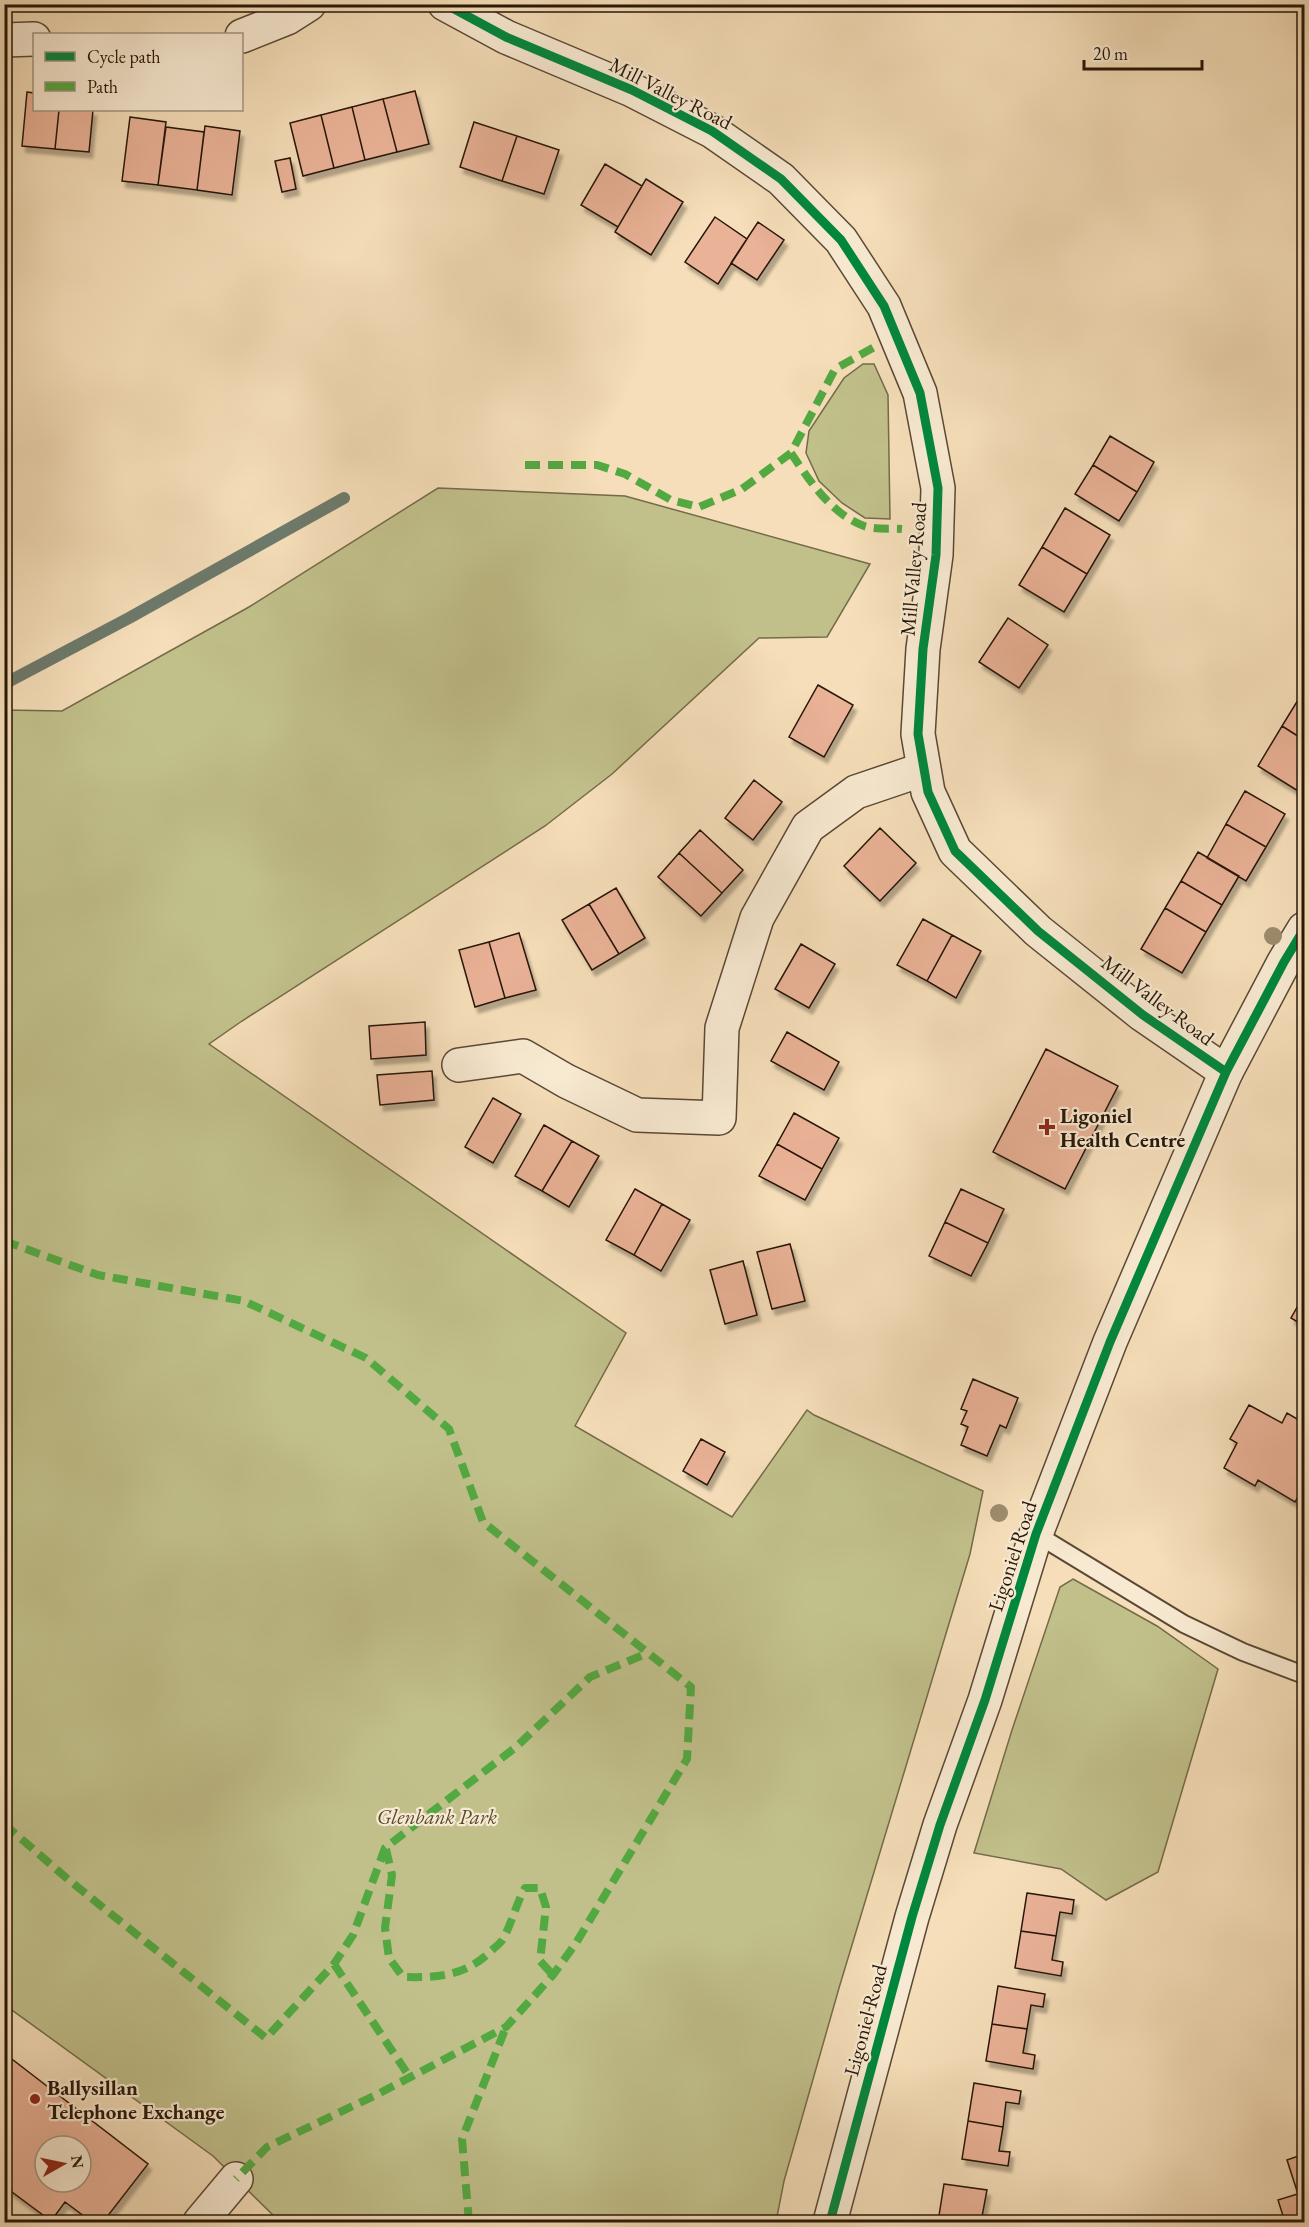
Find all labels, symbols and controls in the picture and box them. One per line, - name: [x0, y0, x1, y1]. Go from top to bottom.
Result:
- legend: [33, 33, 243, 111]
- scale bar: [1084, 33, 1202, 71]
- text: 20 m: [1093, 42, 1128, 65]
- text: Cycle path: [87, 45, 161, 68]
- street label: Mill Valley Road: [605, 50, 737, 136]
- text: Path: [87, 75, 118, 98]
- street label: Mill Valley Road: [894, 501, 932, 637]
- street label: Mill Valley Road: [1096, 949, 1220, 1051]
- place label: Ligoniel Health Centre: [1060, 1102, 1186, 1153]
- marker: Ligoniel Health Centre: [1038, 1118, 1056, 1136]
- street label: Ligoniel Road: [981, 1497, 1043, 1615]
- park label: Glenbank Park: [377, 1803, 498, 1830]
- street label: Ligoniel Road: [837, 1961, 893, 2079]
- place label: Ballysillan Telephone Exchange: [47, 2074, 225, 2125]
- marker: Ballysillan Telephone Exchange: [28, 2092, 42, 2106]
- north arrow: [33, 2134, 93, 2194]
- text: N: [66, 2154, 89, 2170]

